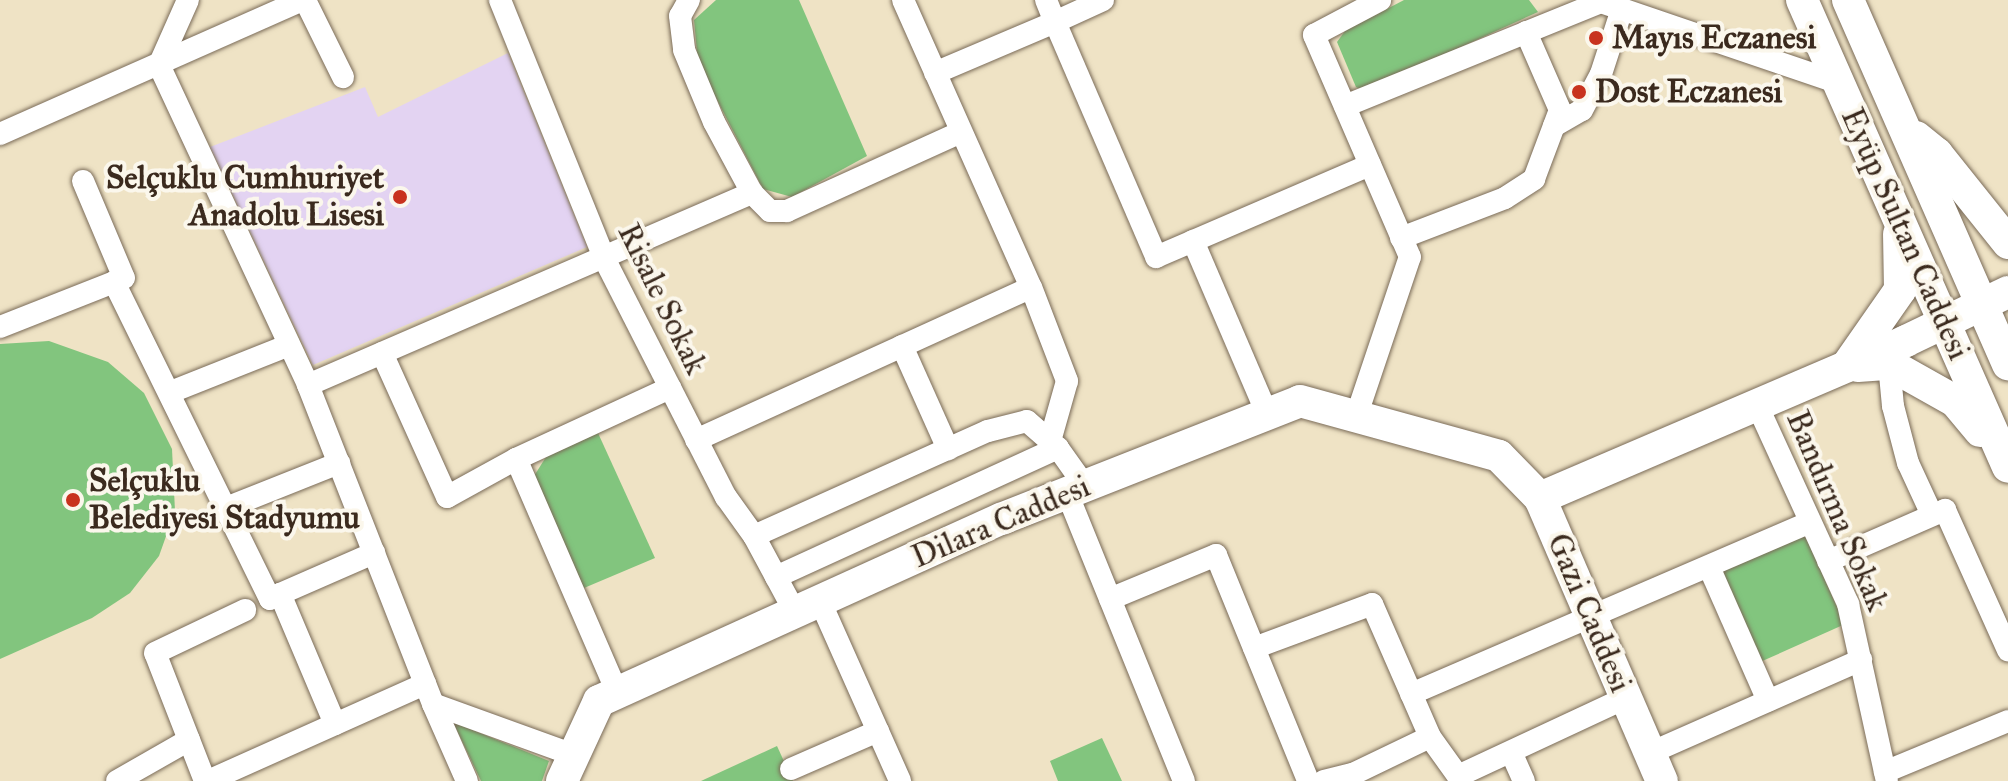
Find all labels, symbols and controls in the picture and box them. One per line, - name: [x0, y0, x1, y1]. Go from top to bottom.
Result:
- place label: Mayıs Eczanesi: [1612, 19, 1816, 57]
- marker: Mayıs Eczanesi: [1587, 29, 1605, 47]
- place label: Dost Eczanesi: [1595, 73, 1782, 111]
- marker: Dost Eczanesi: [1570, 83, 1588, 101]
- street label: Eyüp Sultan Caddesi: [1832, 102, 1978, 366]
- place label: Selçuklu Cumhuriyet Anadolu Lisesi: [106, 160, 384, 235]
- marker: Selçuklu Cumhuriyet Anadolu Lisesi: [391, 188, 409, 206]
- street label: Risale Sokak: [609, 217, 715, 381]
- street label: Bandırma Sokak: [1778, 405, 1896, 617]
- place label: Selçuklu Belediyesi Stadyumu: [89, 463, 360, 538]
- street label: Dilara Caddesi: [906, 467, 1096, 577]
- marker: Selçuklu Belediyesi Stadyumu: [64, 491, 82, 509]
- street label: Gazi Caddesi: [1538, 528, 1640, 698]

